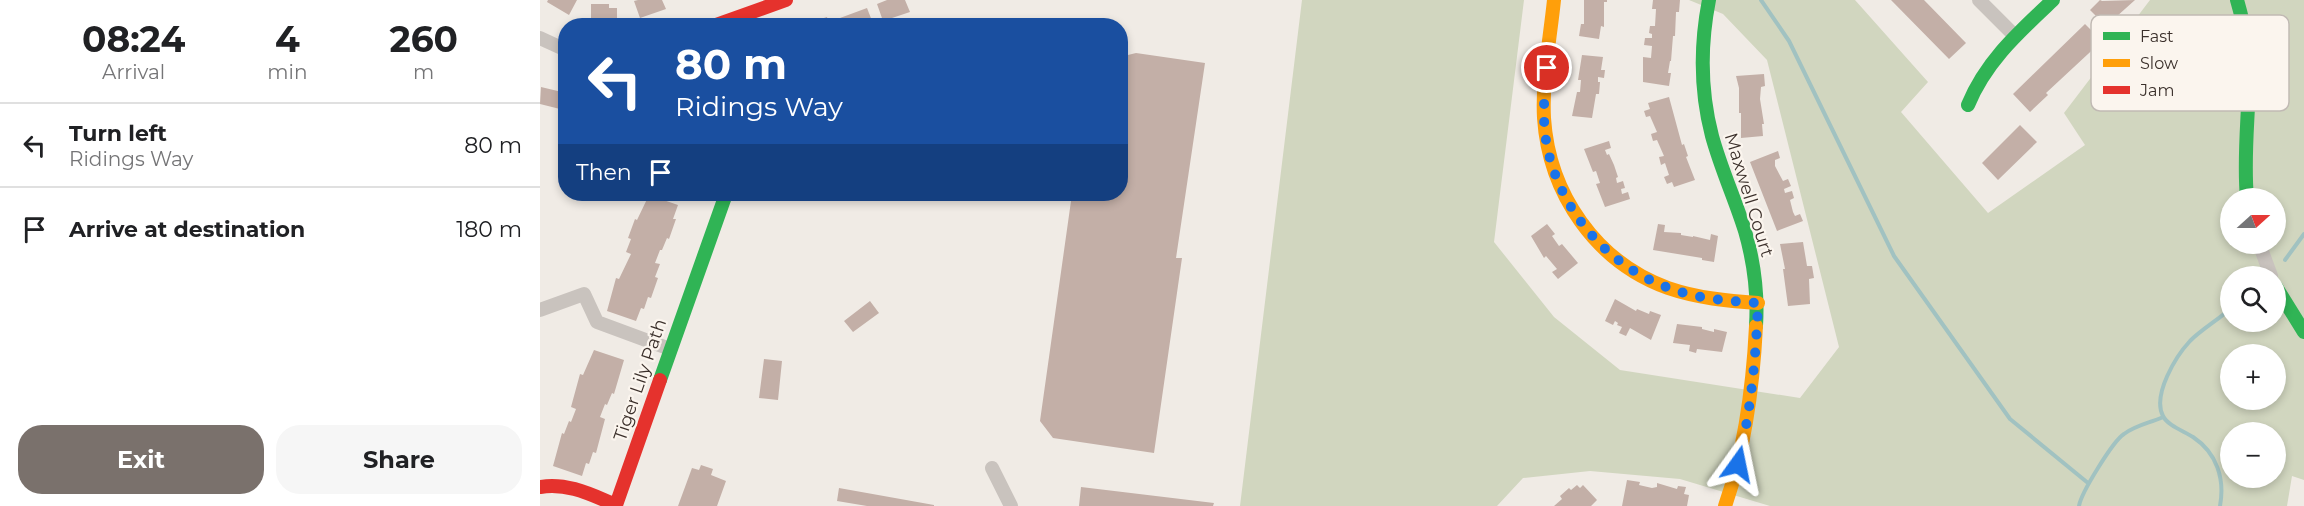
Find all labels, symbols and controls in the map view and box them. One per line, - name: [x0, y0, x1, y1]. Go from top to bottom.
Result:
- legend: [2091, 15, 2289, 111]
- text: 08:24: [82, 17, 185, 61]
- text: 4: [275, 17, 300, 61]
- text: 260: [389, 17, 458, 61]
- text: Fast: [2140, 27, 2174, 46]
- text: 80 m: [675, 38, 787, 90]
- icon: left: [576, 42, 654, 120]
- pin: [1521, 42, 1572, 93]
- icon: arrive: [1530, 51, 1563, 84]
- text: Slow: [2140, 54, 2178, 73]
- text: Arrival: [102, 60, 165, 84]
- text: min: [267, 60, 307, 84]
- text: m: [413, 60, 434, 84]
- text: Jam: [2139, 81, 2174, 100]
- text: Ridings Way: [675, 90, 843, 123]
- text: Turn left: [69, 120, 167, 147]
- icon: left: [18, 129, 51, 162]
- street label: Maxwell Court: [1720, 130, 1778, 260]
- text: 80 m: [464, 132, 522, 159]
- text: Ridings Way: [69, 147, 193, 171]
- icon: arrive: [644, 156, 677, 189]
- text: Then: [576, 159, 632, 186]
- north arrow: [2220, 188, 2286, 254]
- map controls: [2220, 188, 2286, 488]
- icon: arrive: [18, 213, 51, 246]
- text: Arrive at destination: [69, 216, 305, 243]
- text: 180 m: [456, 216, 522, 243]
- button: search: [2220, 266, 2286, 332]
- street label: Tiger Lily Path: [609, 316, 671, 444]
- button: +: [2220, 344, 2286, 410]
- button: −: [2220, 422, 2286, 488]
- button: Exit: [18, 425, 264, 494]
- button: Share: [276, 425, 522, 494]
- position arrow: [1706, 432, 1770, 496]

